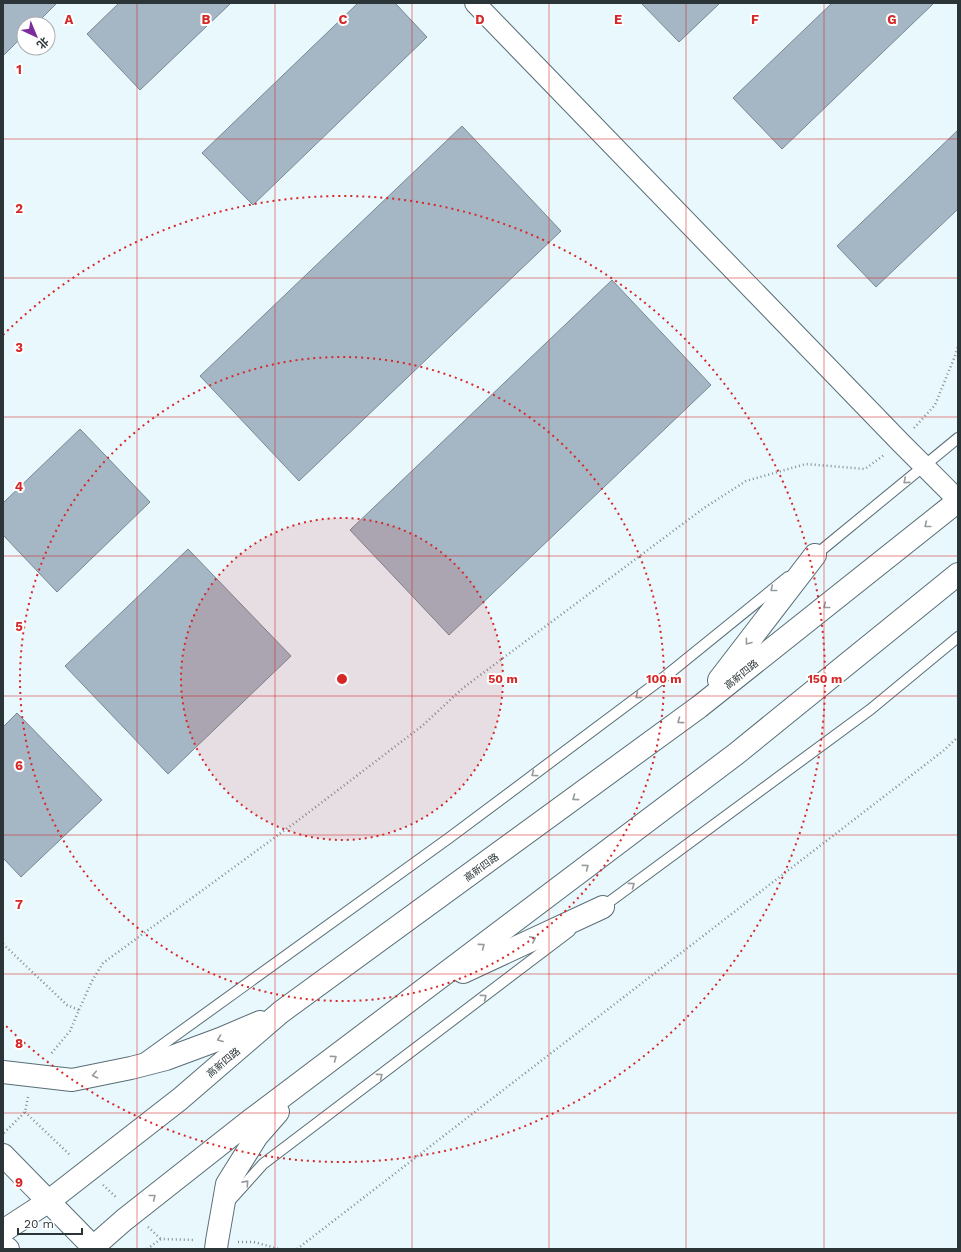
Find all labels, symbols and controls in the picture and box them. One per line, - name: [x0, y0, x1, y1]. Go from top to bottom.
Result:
- text: A: [65, 12, 74, 27]
- text: B: [202, 12, 211, 27]
- text: C: [339, 12, 348, 27]
- text: D: [475, 12, 485, 27]
- text: E: [614, 12, 622, 27]
- text: F: [751, 12, 759, 27]
- text: G: [887, 12, 897, 27]
- north arrow: [16, 16, 56, 56]
- text: 北: [34, 34, 51, 51]
- text: 1: [16, 62, 22, 77]
- text: 2: [15, 201, 23, 216]
- text: 3: [15, 340, 23, 355]
- one-way arrow: [904, 476, 911, 483]
- text: 4: [15, 479, 24, 494]
- one-way arrow: [925, 520, 932, 527]
- one-way arrow: [770, 584, 777, 591]
- one-way arrow: [823, 601, 830, 608]
- text: 5: [15, 619, 23, 634]
- one-way arrow: [746, 638, 753, 645]
- street label: 高新四路: [722, 658, 760, 691]
- centre of rings: [335, 672, 349, 686]
- text: 50 m: [488, 672, 518, 686]
- text: 100 m: [646, 672, 682, 686]
- text: 150 m: [808, 672, 842, 686]
- one-way arrow: [636, 691, 643, 698]
- one-way arrow: [677, 716, 684, 723]
- text: 6: [15, 758, 23, 773]
- one-way arrow: [532, 769, 539, 776]
- one-way arrow: [572, 793, 579, 800]
- street label: 高新四路: [462, 851, 501, 884]
- one-way arrow: [581, 865, 588, 872]
- one-way arrow: [628, 882, 635, 890]
- text: 7: [15, 897, 23, 912]
- one-way arrow: [529, 936, 537, 944]
- one-way arrow: [478, 943, 485, 950]
- one-way arrow: [479, 995, 486, 1002]
- one-way arrow: [216, 1034, 223, 1042]
- text: 8: [15, 1036, 23, 1051]
- street label: 高新四路: [204, 1045, 242, 1079]
- one-way arrow: [329, 1056, 336, 1063]
- one-way arrow: [92, 1070, 98, 1079]
- one-way arrow: [376, 1073, 383, 1080]
- text: 9: [15, 1175, 23, 1190]
- one-way arrow: [241, 1180, 249, 1188]
- one-way arrow: [149, 1195, 156, 1202]
- scale bar: [18, 1210, 82, 1236]
- text: 20 m: [24, 1217, 54, 1231]

